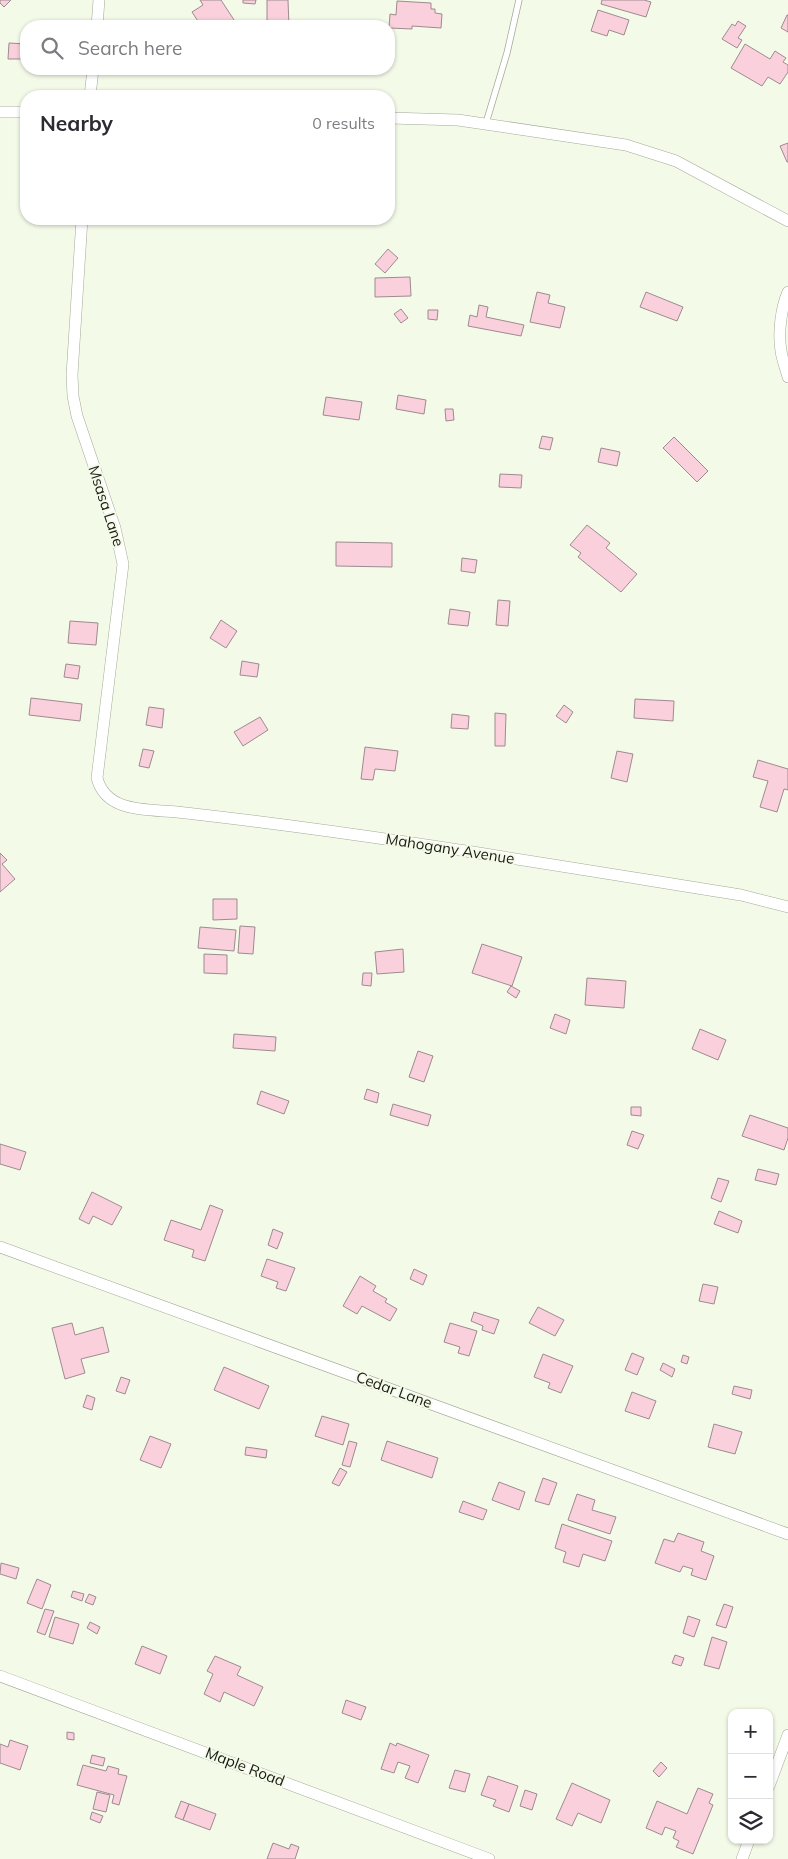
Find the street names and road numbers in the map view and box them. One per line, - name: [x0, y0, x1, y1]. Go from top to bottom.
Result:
- street label: Msasa Lane: [84, 463, 128, 549]
- street label: Mahogany Avenue: [384, 829, 516, 868]
- street label: Cedar Lane: [354, 1367, 435, 1412]
- street label: Maple Road: [203, 1743, 287, 1790]

